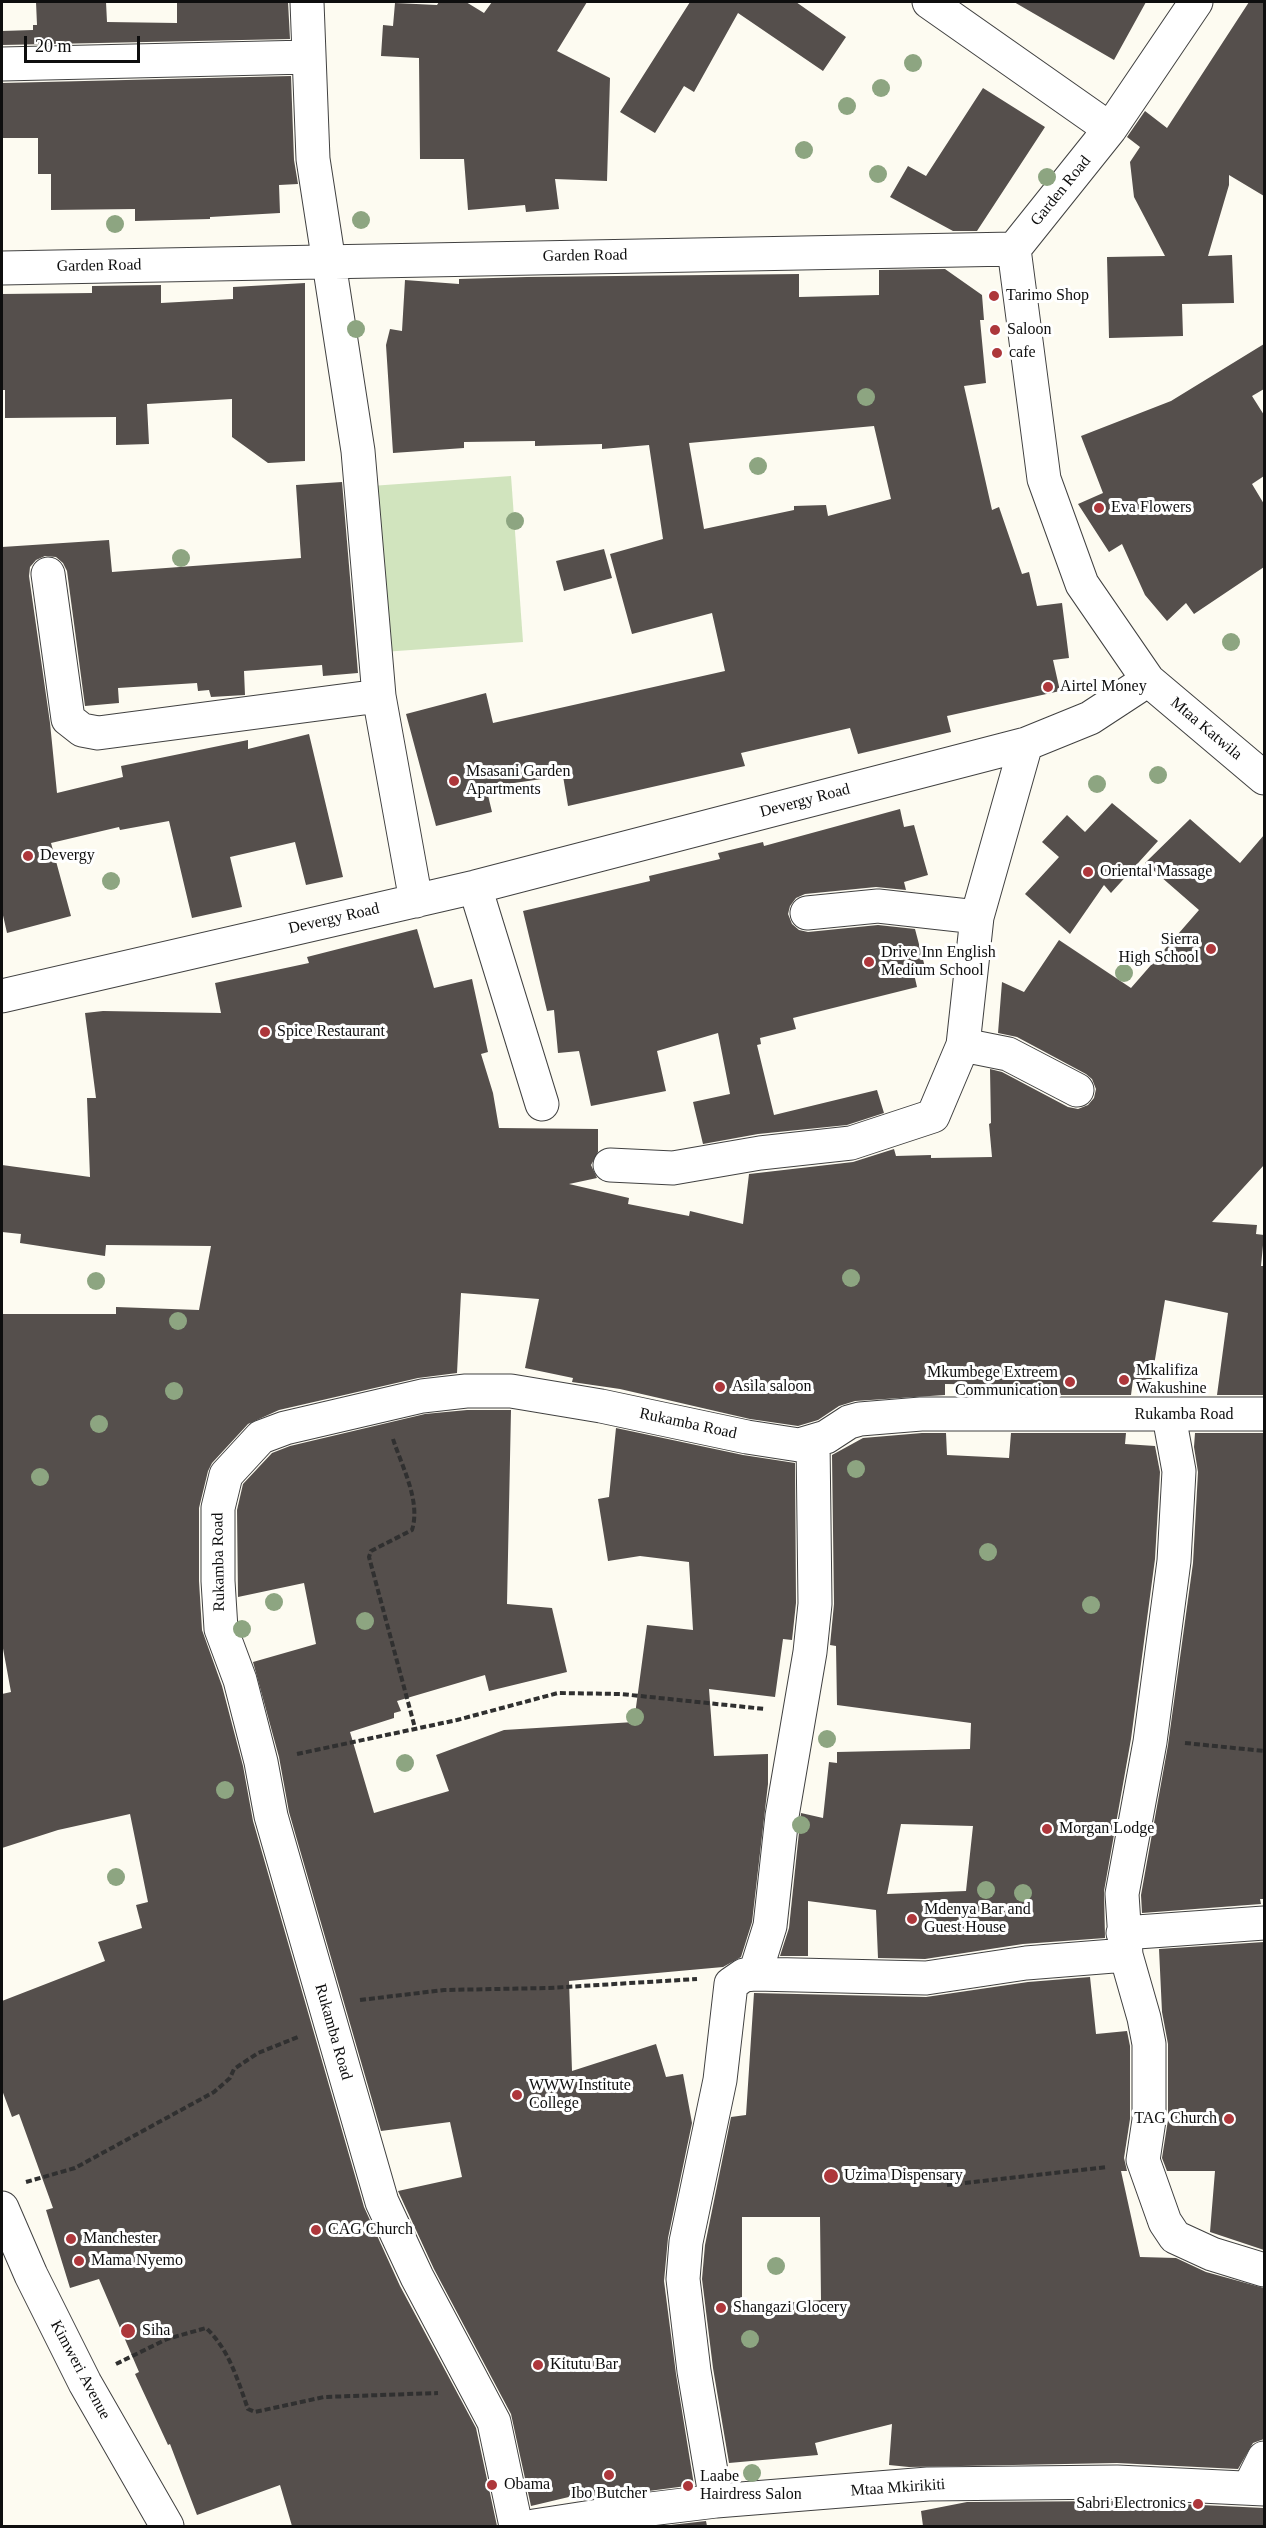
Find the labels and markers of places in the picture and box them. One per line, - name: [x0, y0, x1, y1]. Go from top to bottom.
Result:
- place label: Tarimo Shop: [1006, 286, 1089, 306]
- marker: Tarimo Shop: [987, 289, 1001, 303]
- place label: Saloon: [1007, 320, 1051, 340]
- marker: Saloon: [988, 323, 1002, 337]
- place label: cafe: [1009, 343, 1036, 363]
- marker: cafe: [990, 346, 1004, 360]
- place label: Eva Flowers: [1111, 498, 1191, 518]
- marker: Eva Flowers: [1092, 501, 1106, 515]
- place label: Airtel Money: [1060, 677, 1147, 697]
- marker: Airtel Money: [1041, 680, 1055, 694]
- place label: Msasani Garden Apartments: [466, 762, 570, 800]
- marker: Msasani Garden Apartments: [447, 774, 461, 788]
- place label: Devergy: [40, 846, 95, 866]
- marker: Devergy: [21, 849, 35, 863]
- place label: Oriental Massage: [1100, 862, 1212, 882]
- marker: Oriental Massage: [1081, 865, 1095, 879]
- place label: Sierra High School: [1119, 930, 1199, 968]
- marker: Sierra High School: [1204, 942, 1218, 956]
- place label: Drive Inn English Medium School: [881, 943, 996, 981]
- marker: Drive Inn English Medium School: [862, 955, 876, 969]
- place label: Spice Restaurant: [277, 1022, 385, 1042]
- marker: Spice Restaurant: [258, 1025, 272, 1039]
- place label: Mkalifiza Wakushine: [1136, 1361, 1207, 1399]
- place label: Mkumbege Extreem Communication: [927, 1363, 1058, 1401]
- marker: Mkalifiza Wakushine: [1117, 1373, 1131, 1387]
- marker: Mkumbege Extreem Communication: [1063, 1375, 1077, 1389]
- place label: Asila saloon: [732, 1377, 812, 1397]
- marker: Asila saloon: [713, 1380, 727, 1394]
- place label: Morgan Lodge: [1059, 1819, 1154, 1839]
- marker: Morgan Lodge: [1040, 1822, 1054, 1836]
- place label: Mdenya Bar and Guest House: [924, 1900, 1031, 1938]
- marker: Mdenya Bar and Guest House: [905, 1912, 919, 1926]
- place label: WWW Institute College: [529, 2076, 631, 2114]
- marker: WWW Institute College: [510, 2088, 524, 2102]
- place label: TAG Church: [1134, 2109, 1217, 2129]
- marker: TAG Church: [1222, 2112, 1236, 2126]
- place label: Uzima Dispensary: [844, 2166, 963, 2186]
- marker: Uzima Dispensary: [822, 2167, 840, 2185]
- place label: CAG Church: [328, 2220, 413, 2240]
- marker: CAG Church: [309, 2223, 323, 2237]
- place label: Manchester: [83, 2229, 158, 2249]
- marker: Manchester: [64, 2232, 78, 2246]
- place label: Mama Nyemo: [91, 2251, 183, 2271]
- marker: Mama Nyemo: [72, 2254, 86, 2268]
- place label: Shangazi Glocery: [733, 2298, 847, 2318]
- marker: Shangazi Glocery: [714, 2301, 728, 2315]
- place label: Siha: [142, 2321, 170, 2341]
- marker: Siha: [119, 2322, 137, 2340]
- place label: Kitutu Bar: [550, 2355, 618, 2375]
- marker: Kitutu Bar: [531, 2358, 545, 2372]
- place label: Laabe Hairdress Salon: [700, 2467, 802, 2505]
- marker: Ibo Butcher: [602, 2468, 616, 2482]
- place label: Obama: [504, 2475, 550, 2495]
- marker: Obama: [485, 2478, 499, 2492]
- marker: Laabe Hairdress Salon: [681, 2479, 695, 2493]
- place label: Ibo Butcher: [571, 2484, 647, 2504]
- place label: Sabri Electronics: [1076, 2494, 1186, 2514]
- marker: Sabri Electronics: [1191, 2497, 1205, 2511]

